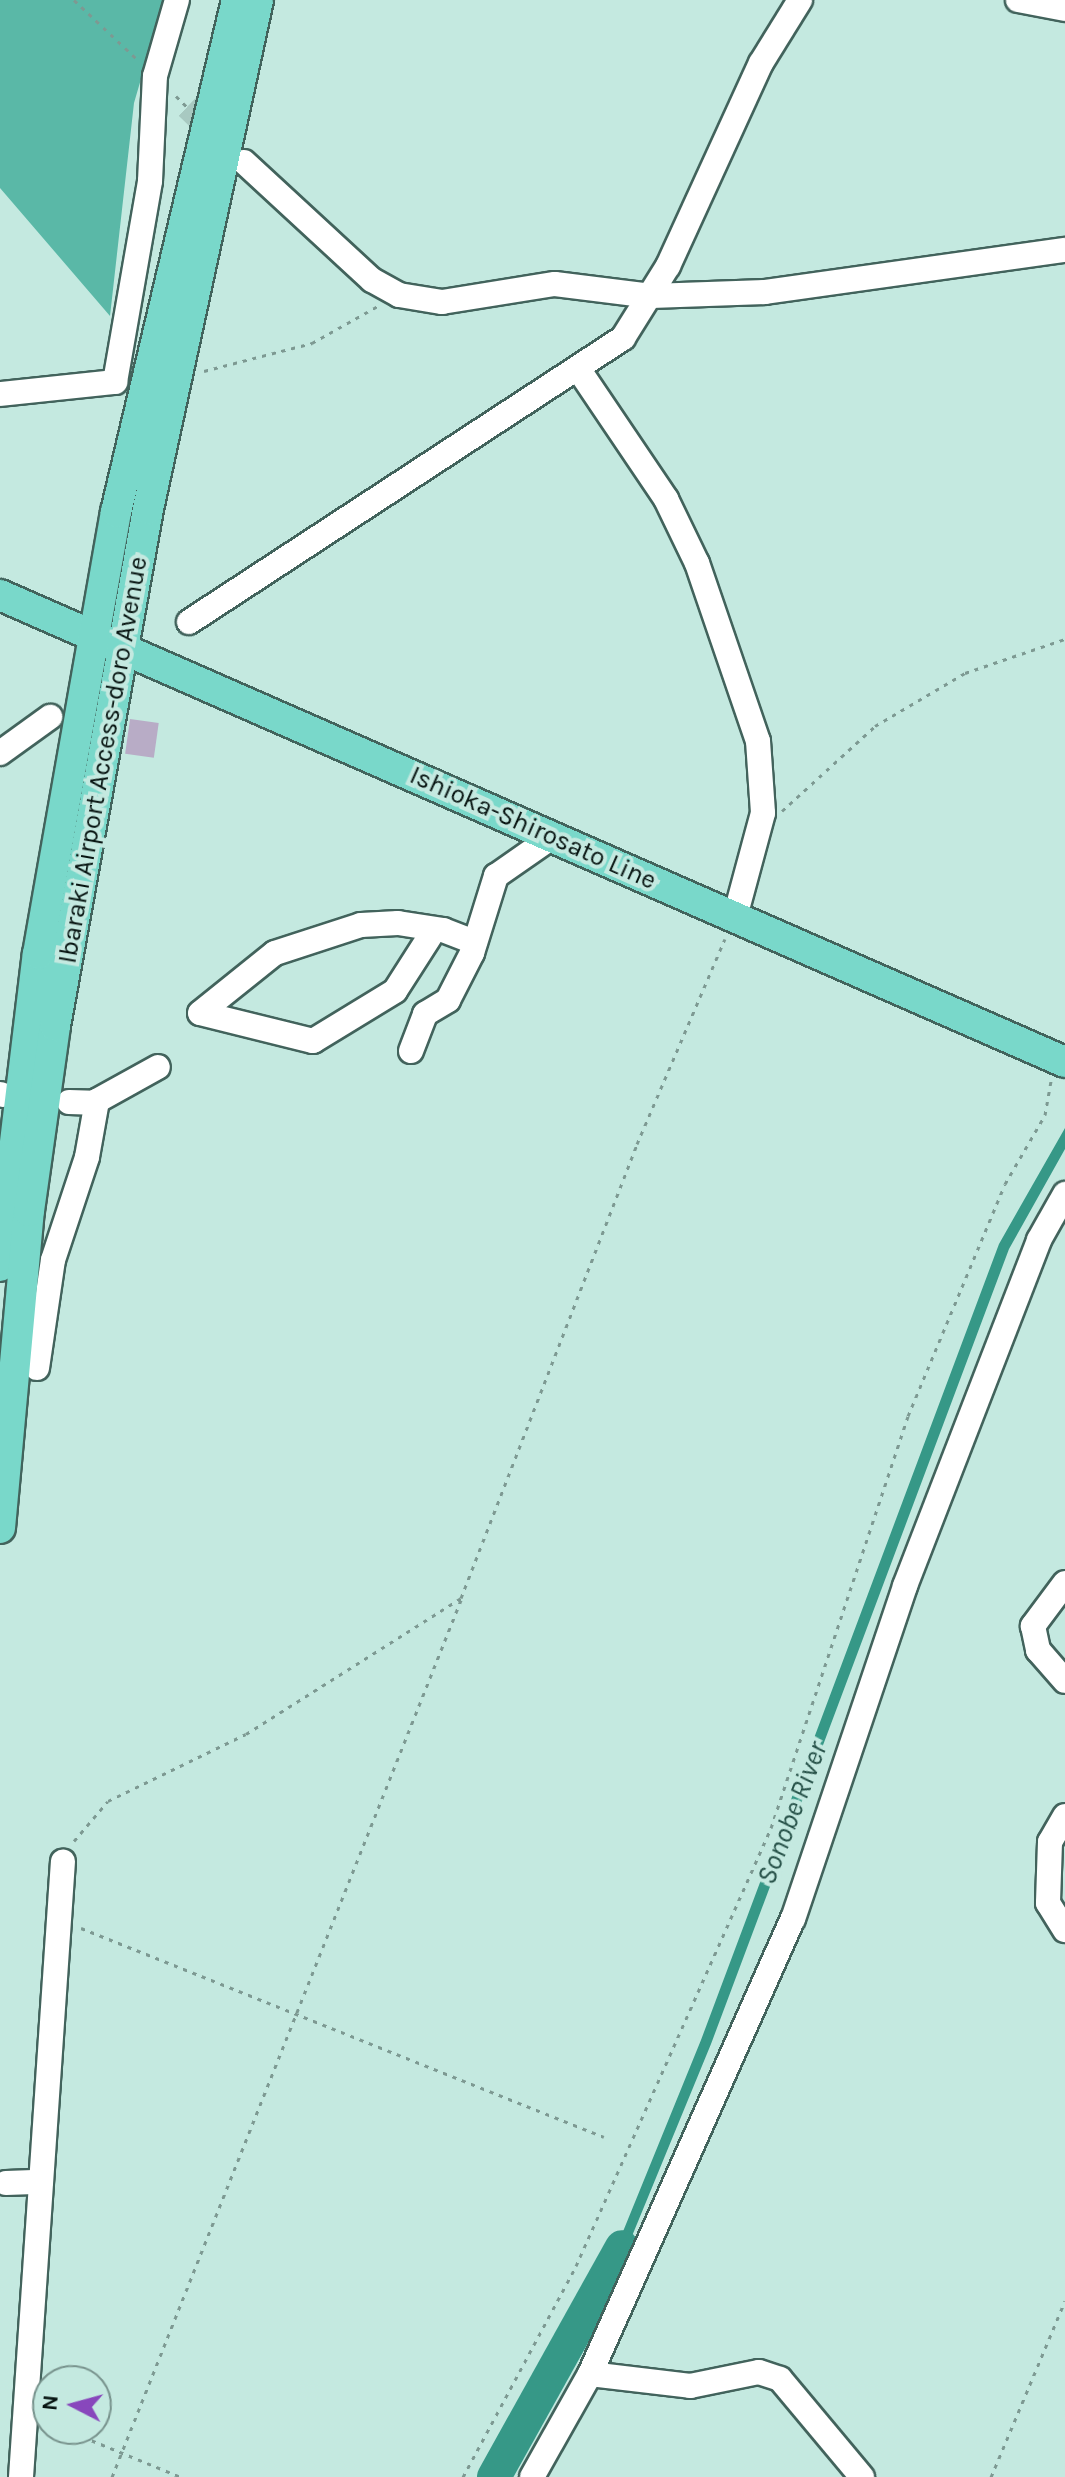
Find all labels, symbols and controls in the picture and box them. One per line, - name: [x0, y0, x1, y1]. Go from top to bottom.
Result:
- street label: Ibaraki Airport Access-doro Avenue: [52, 554, 154, 966]
- street label: Ishioka-Shirosato Line: [405, 760, 661, 896]
- water label: Sonobe River: [749, 1737, 835, 1889]
- north arrow: [32, 2365, 112, 2445]
- text: N: [36, 2393, 64, 2412]

